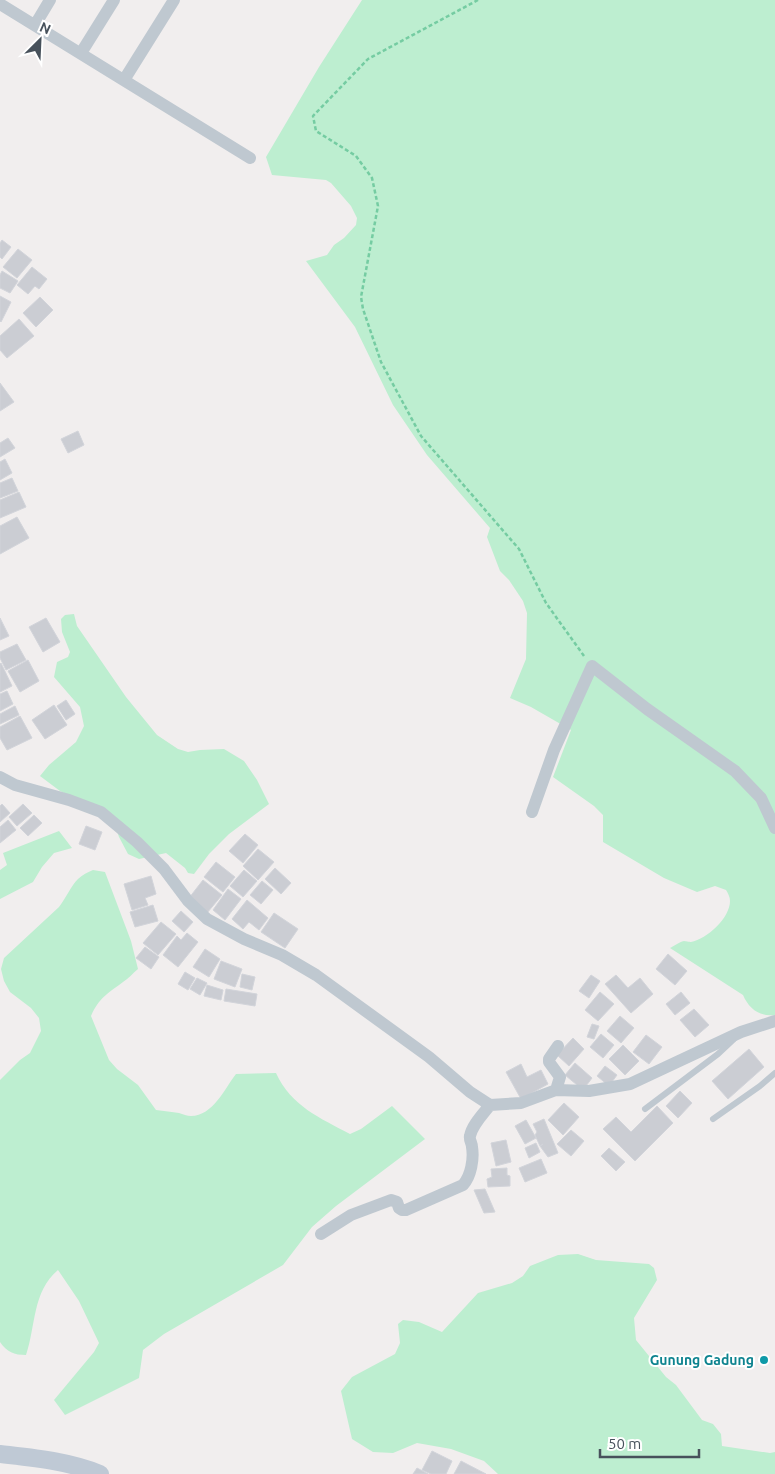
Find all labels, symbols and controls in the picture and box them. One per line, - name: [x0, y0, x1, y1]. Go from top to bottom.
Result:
- north arrow: [15, 15, 65, 65]
- text: N: [37, 19, 53, 38]
- place label: Gunung Gadung: [650, 1352, 754, 1368]
- marker: Gunung Gadung: [758, 1354, 770, 1366]
- scale bar: [600, 1426, 699, 1458]
- text: 50 m: [608, 1435, 641, 1452]

